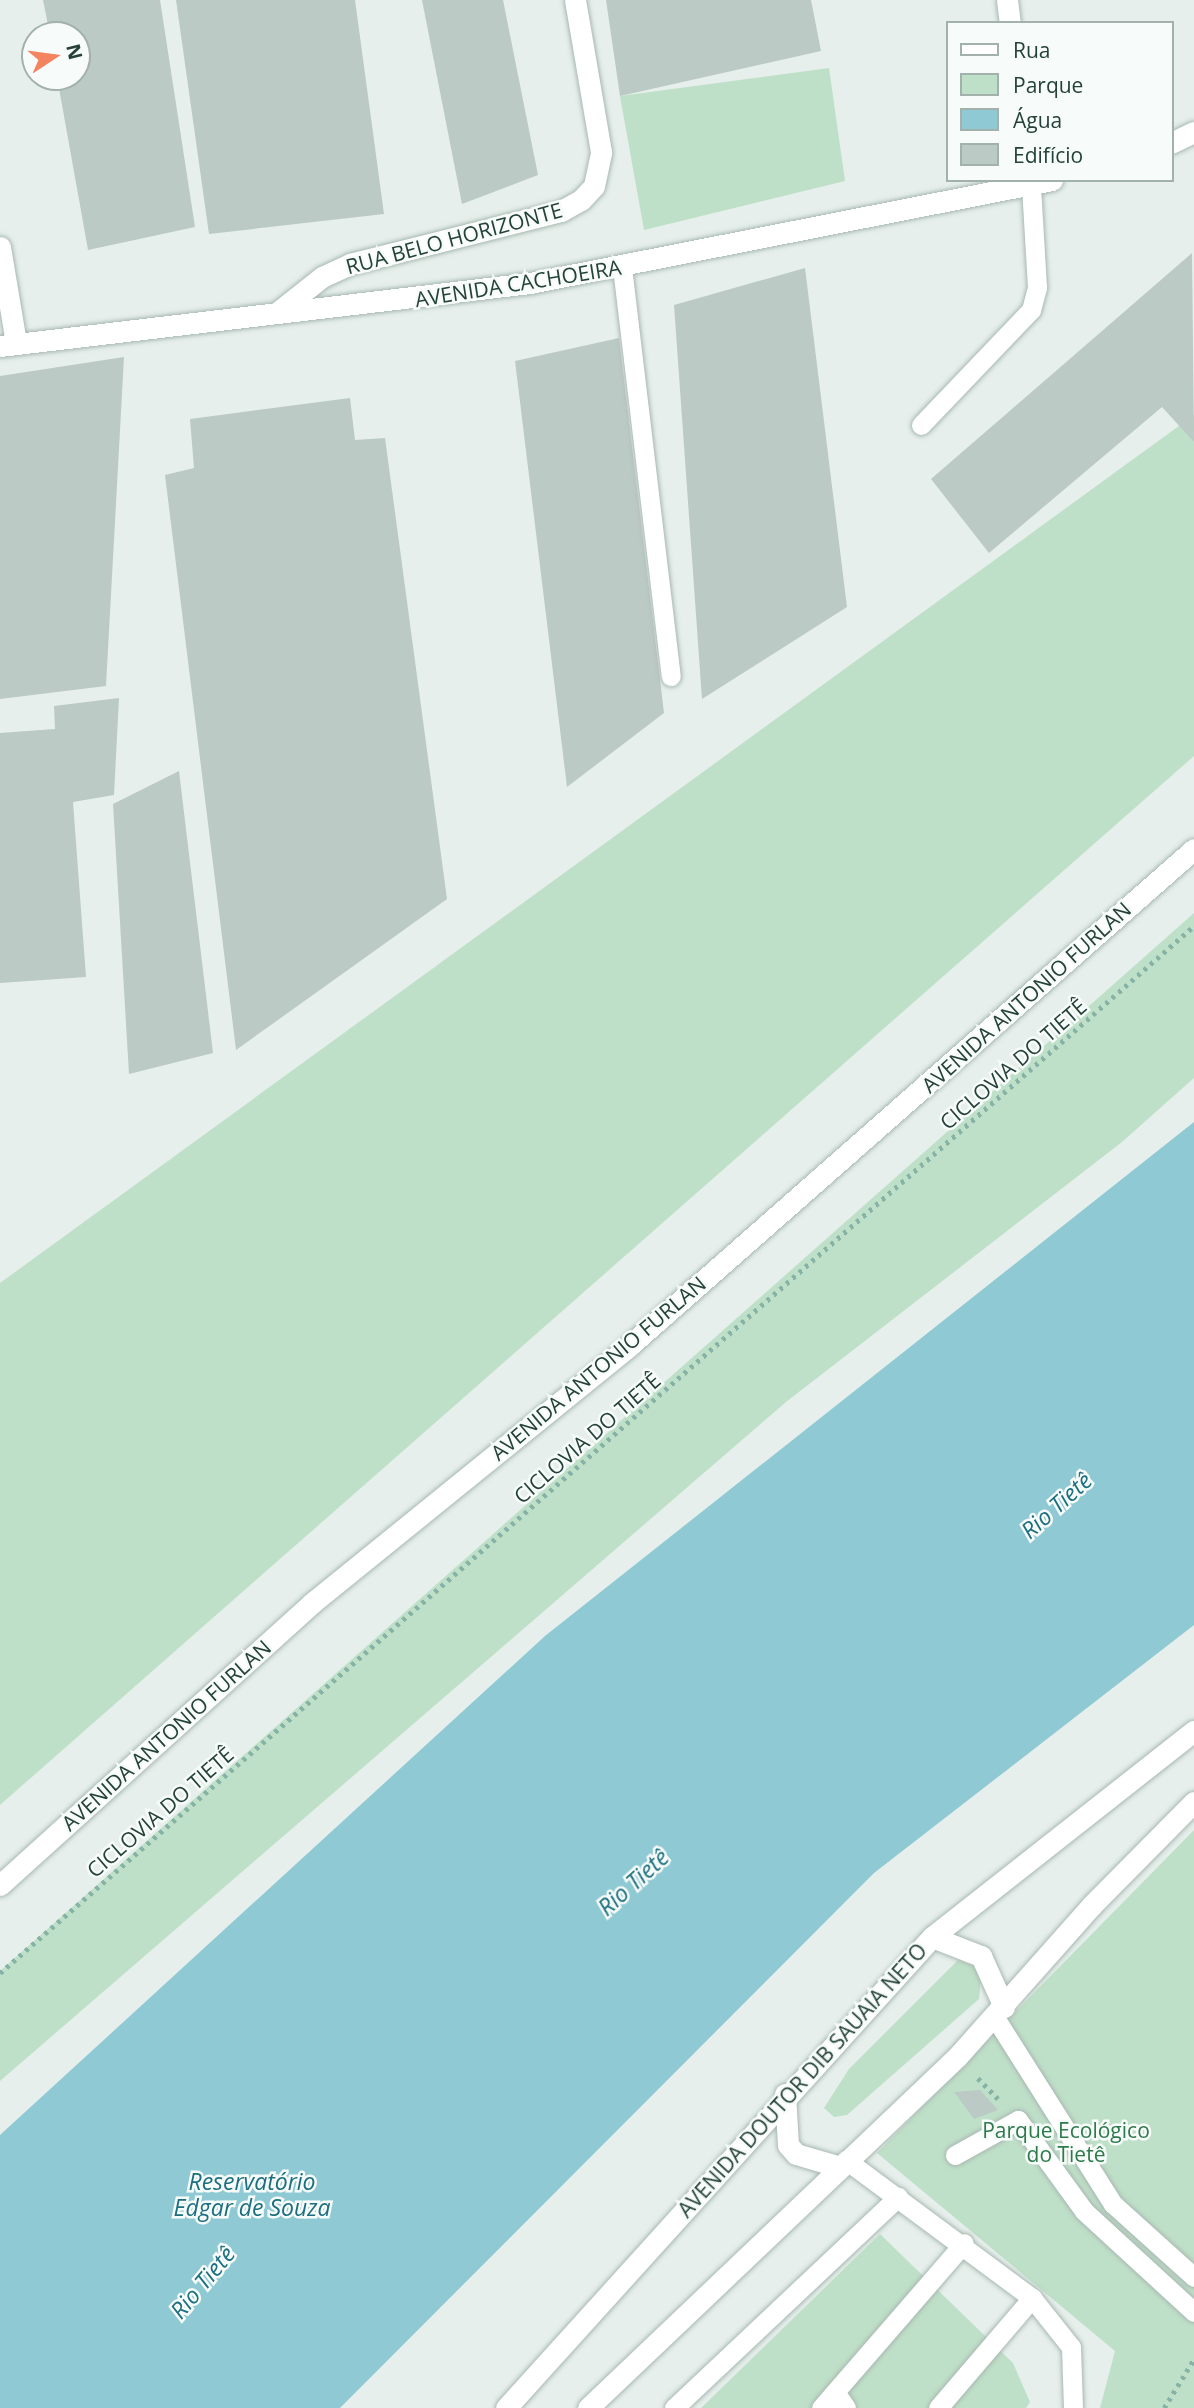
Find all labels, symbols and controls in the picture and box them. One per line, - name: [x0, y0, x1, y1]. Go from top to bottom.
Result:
- north arrow: [21, 21, 91, 91]
- legend: [946, 21, 1173, 182]
- text: Rua: [1013, 36, 1051, 64]
- text: N: [60, 41, 89, 62]
- text: Parque: [1013, 71, 1083, 99]
- text: Água: [1013, 106, 1062, 134]
- text: Edifício: [1013, 141, 1083, 169]
- street label: RUA BELO HORIZONTE: [343, 197, 565, 279]
- street label: AVENIDA CACHOEIRA: [413, 254, 623, 312]
- street label: AVENIDA ANTONIO FURLAN: [916, 896, 1136, 1098]
- street label: CICLOVIA DO TIETÊ: [935, 993, 1091, 1135]
- street label: AVENIDA ANTONIO FURLAN: [485, 1271, 711, 1465]
- street label: CICLOVIA DO TIETÊ: [509, 1367, 665, 1509]
- water label: Rio Tietê: [1015, 1466, 1097, 1544]
- street label: AVENIDA ANTONIO FURLAN: [56, 1634, 276, 1836]
- street label: CICLOVIA DO TIETÊ: [82, 1741, 238, 1883]
- water label: Rio Tietê: [592, 1843, 674, 1921]
- street label: AVENIDA DOUTOR DIB SAUAIA NETO: [672, 1938, 932, 2222]
- park label: Parque Ecológico do Tietê: [982, 2117, 1150, 2167]
- water label: Reservatório Edgar de Souza: [174, 2167, 330, 2221]
- water label: Rio Tietê: [164, 2240, 240, 2324]

